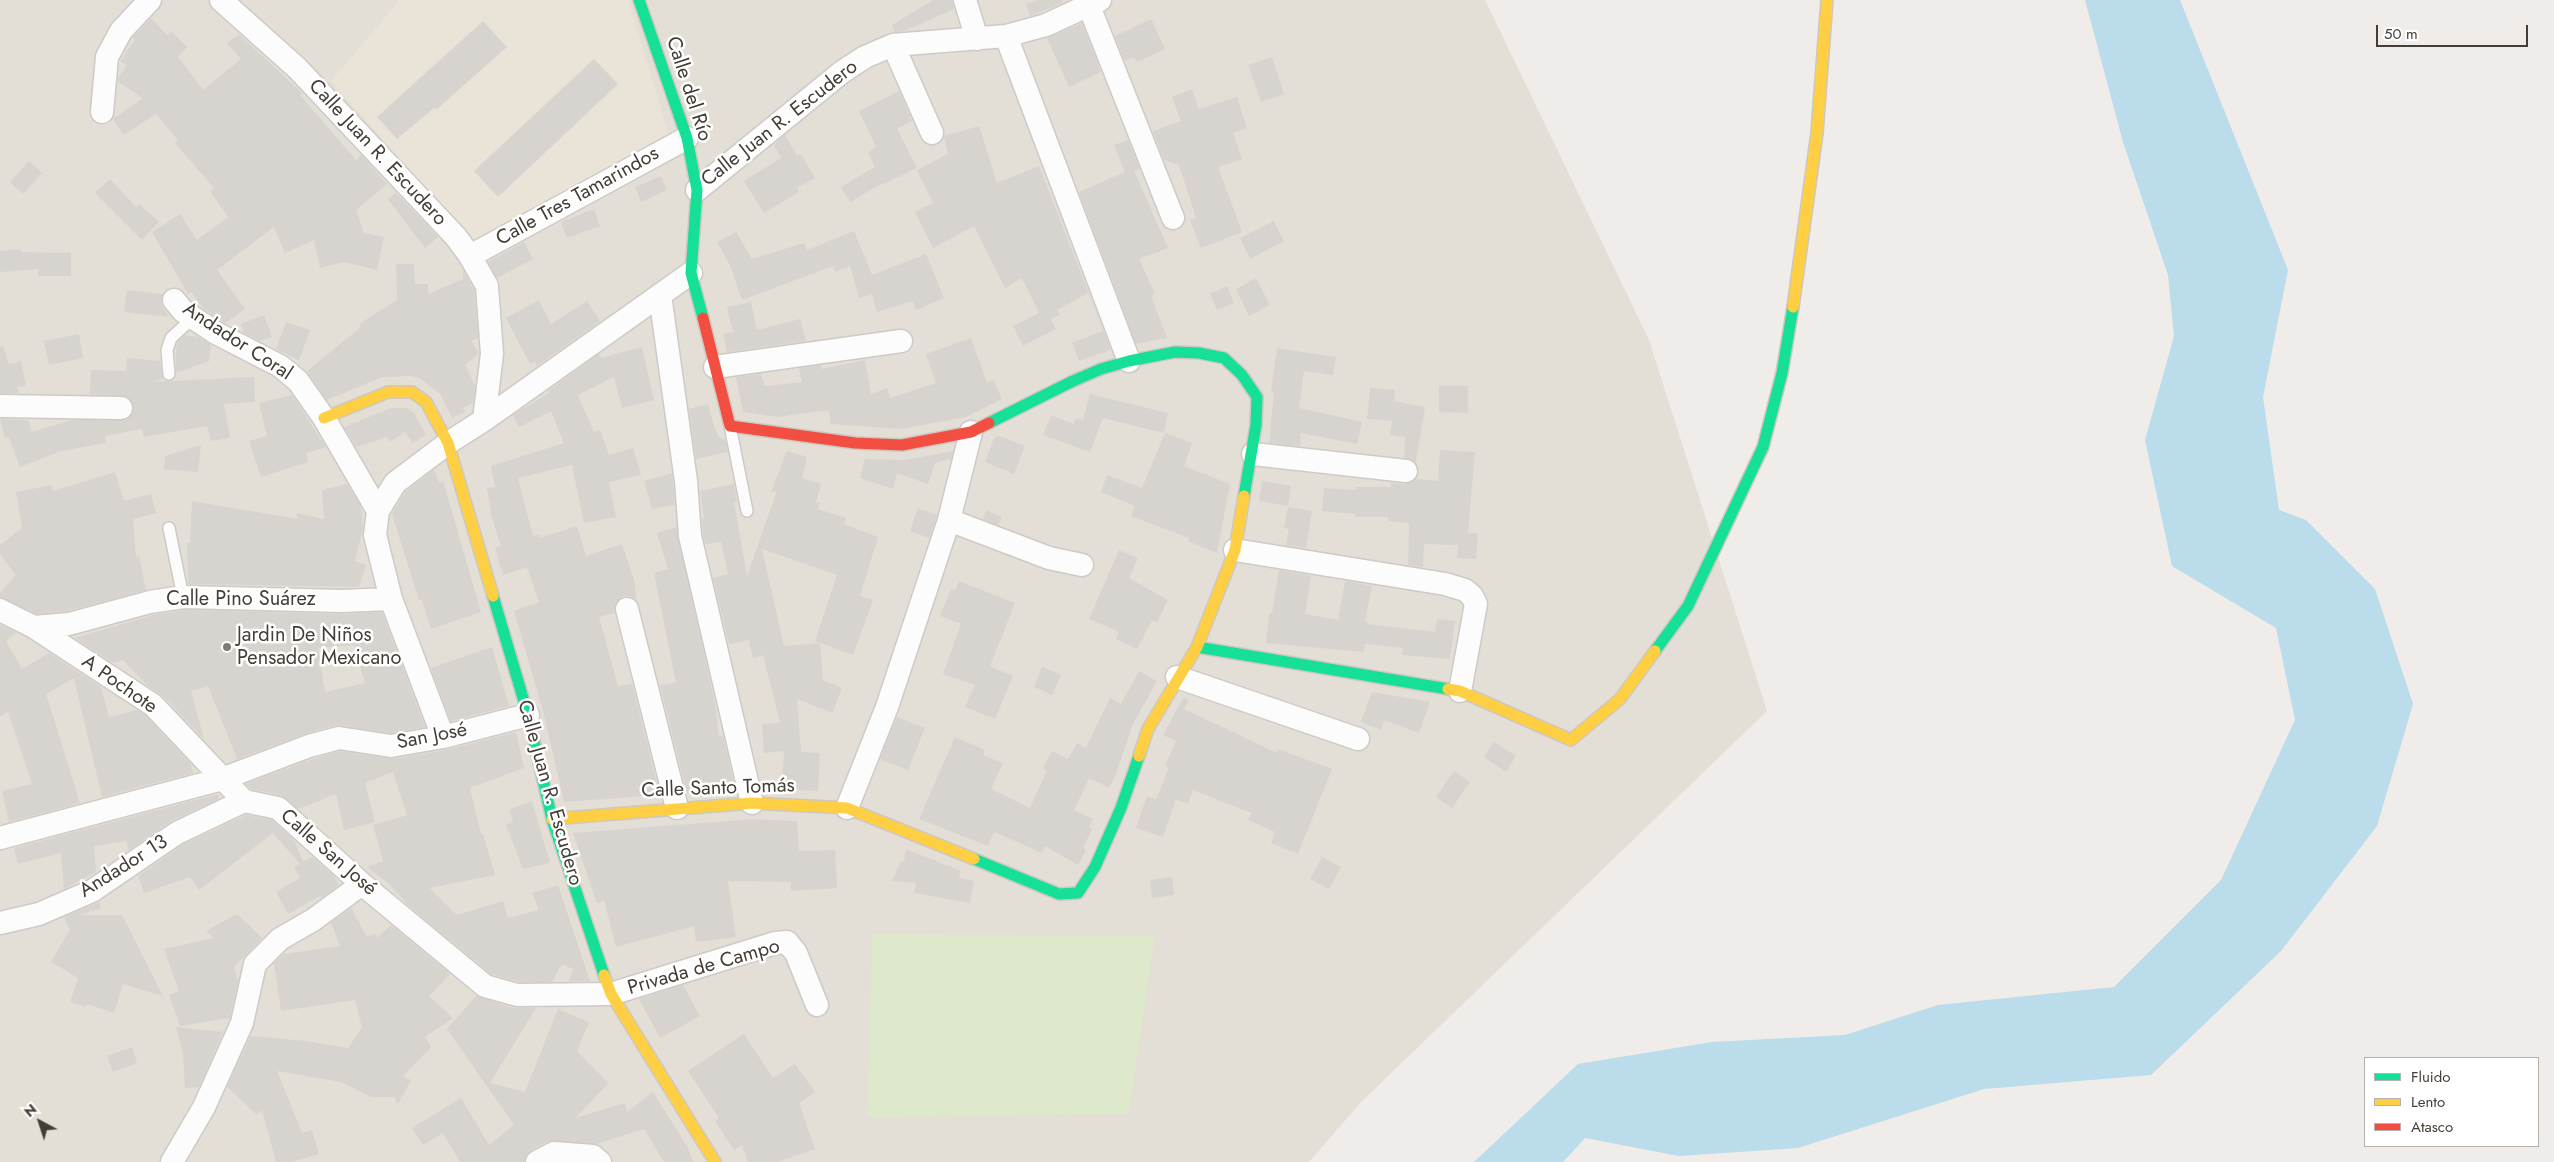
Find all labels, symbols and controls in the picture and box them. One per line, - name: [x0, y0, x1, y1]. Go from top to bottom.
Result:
- scale bar: [2379, 15, 2532, 47]
- text: 50 m: [2384, 23, 2418, 45]
- street label: Calle del Río: [660, 34, 716, 144]
- street label: Calle Juan R. Escudero: [697, 56, 863, 192]
- street label: Calle Juan R. Escudero: [303, 75, 451, 231]
- street label: Calle Tres Tamarindos: [492, 142, 664, 252]
- street label: Andador Coral: [178, 298, 296, 386]
- street label: Calle Pino Suárez: [166, 588, 316, 612]
- place label: Jardin De Niños Pensador Mexicano: [237, 624, 401, 671]
- marker: Jardin De Niños Pensador Mexicano: [221, 641, 233, 653]
- street label: A Pochote: [77, 650, 161, 720]
- street label: Calle Juan R. Escudero: [511, 698, 587, 888]
- street label: San José: [395, 718, 469, 756]
- street label: Calle Santo Tomás: [641, 774, 795, 804]
- street label: Calle San José: [275, 805, 381, 901]
- street label: Andador 13: [75, 830, 173, 904]
- street label: Privada de Campo: [625, 935, 783, 1001]
- legend: [2364, 1057, 2539, 1147]
- text: Fluido: [2411, 1066, 2450, 1088]
- text: Lento: [2411, 1091, 2445, 1113]
- north arrow: [15, 1097, 65, 1147]
- text: N: [20, 1099, 41, 1122]
- text: Atasco: [2411, 1116, 2453, 1138]

